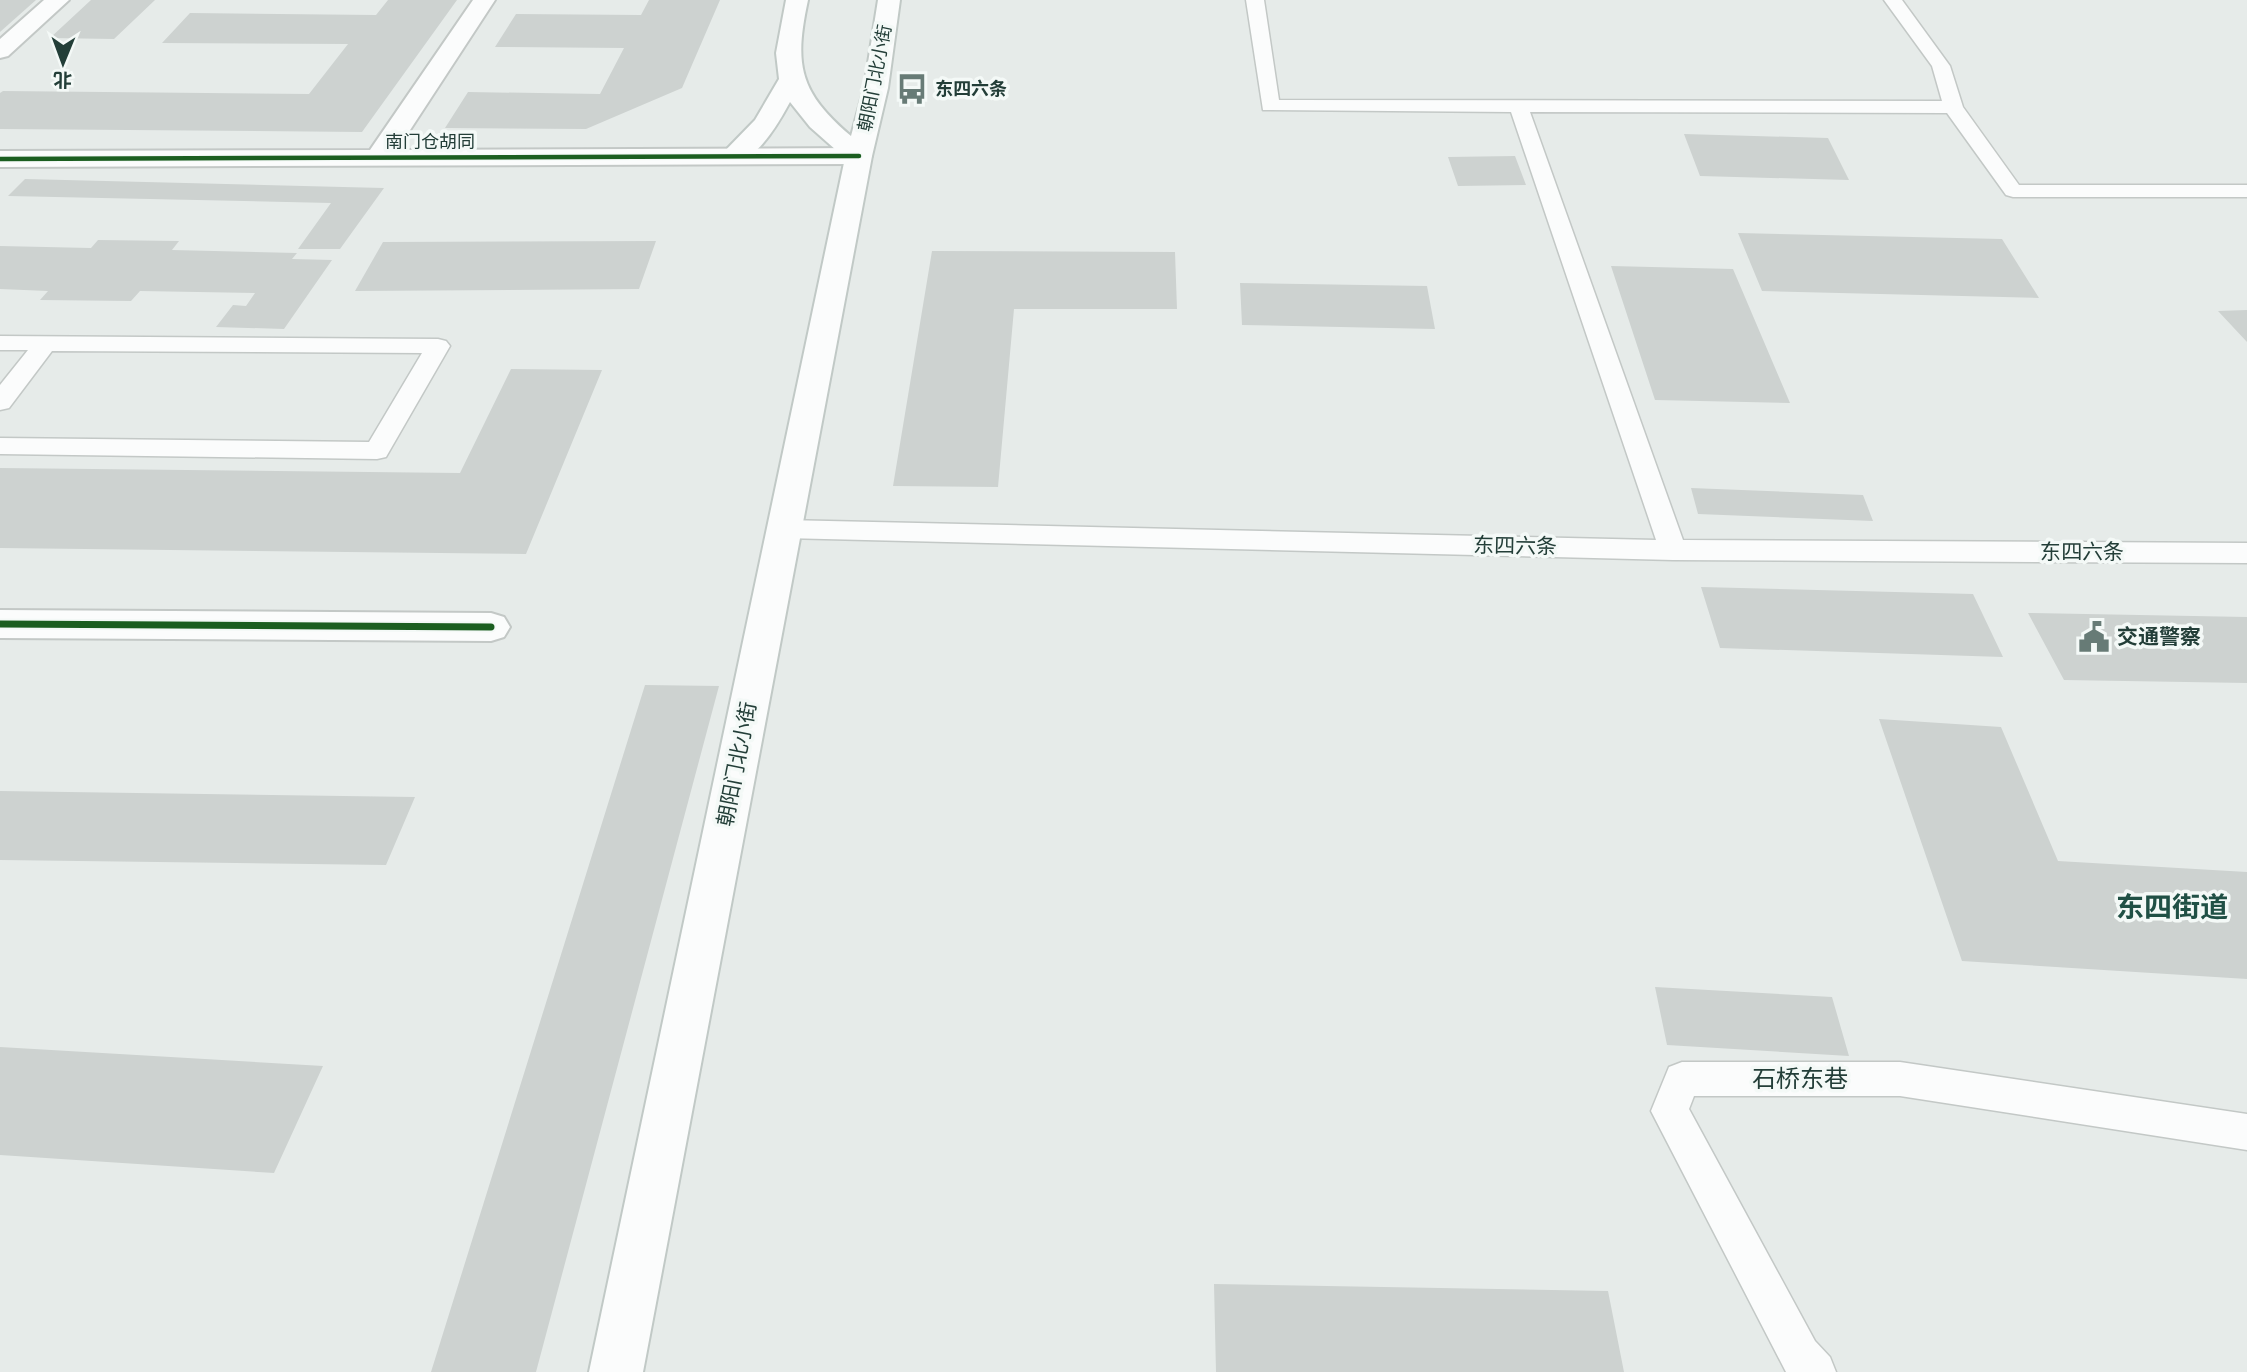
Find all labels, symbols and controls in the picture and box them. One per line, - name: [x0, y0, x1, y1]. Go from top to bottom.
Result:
- street label: 朝阳门北小街: [853, 23, 896, 133]
- north arrow: [28, 28, 98, 98]
- text: 北: [53, 68, 72, 92]
- bus stop icon: 东四六条: [895, 72, 929, 106]
- place label: 东四六条: [935, 77, 1007, 100]
- street label: 南门仓胡同: [385, 130, 475, 153]
- street label: 东四六条: [1473, 531, 1557, 559]
- street label: 东四六条: [2040, 538, 2124, 564]
- public building icon: 交通警察: [2077, 620, 2111, 654]
- place label: 交通警察: [2117, 623, 2201, 649]
- street label: 朝阳门北小街: [711, 699, 761, 828]
- district label: 东四街道: [2116, 889, 2228, 924]
- street label: 石桥东巷: [1752, 1063, 1848, 1093]

